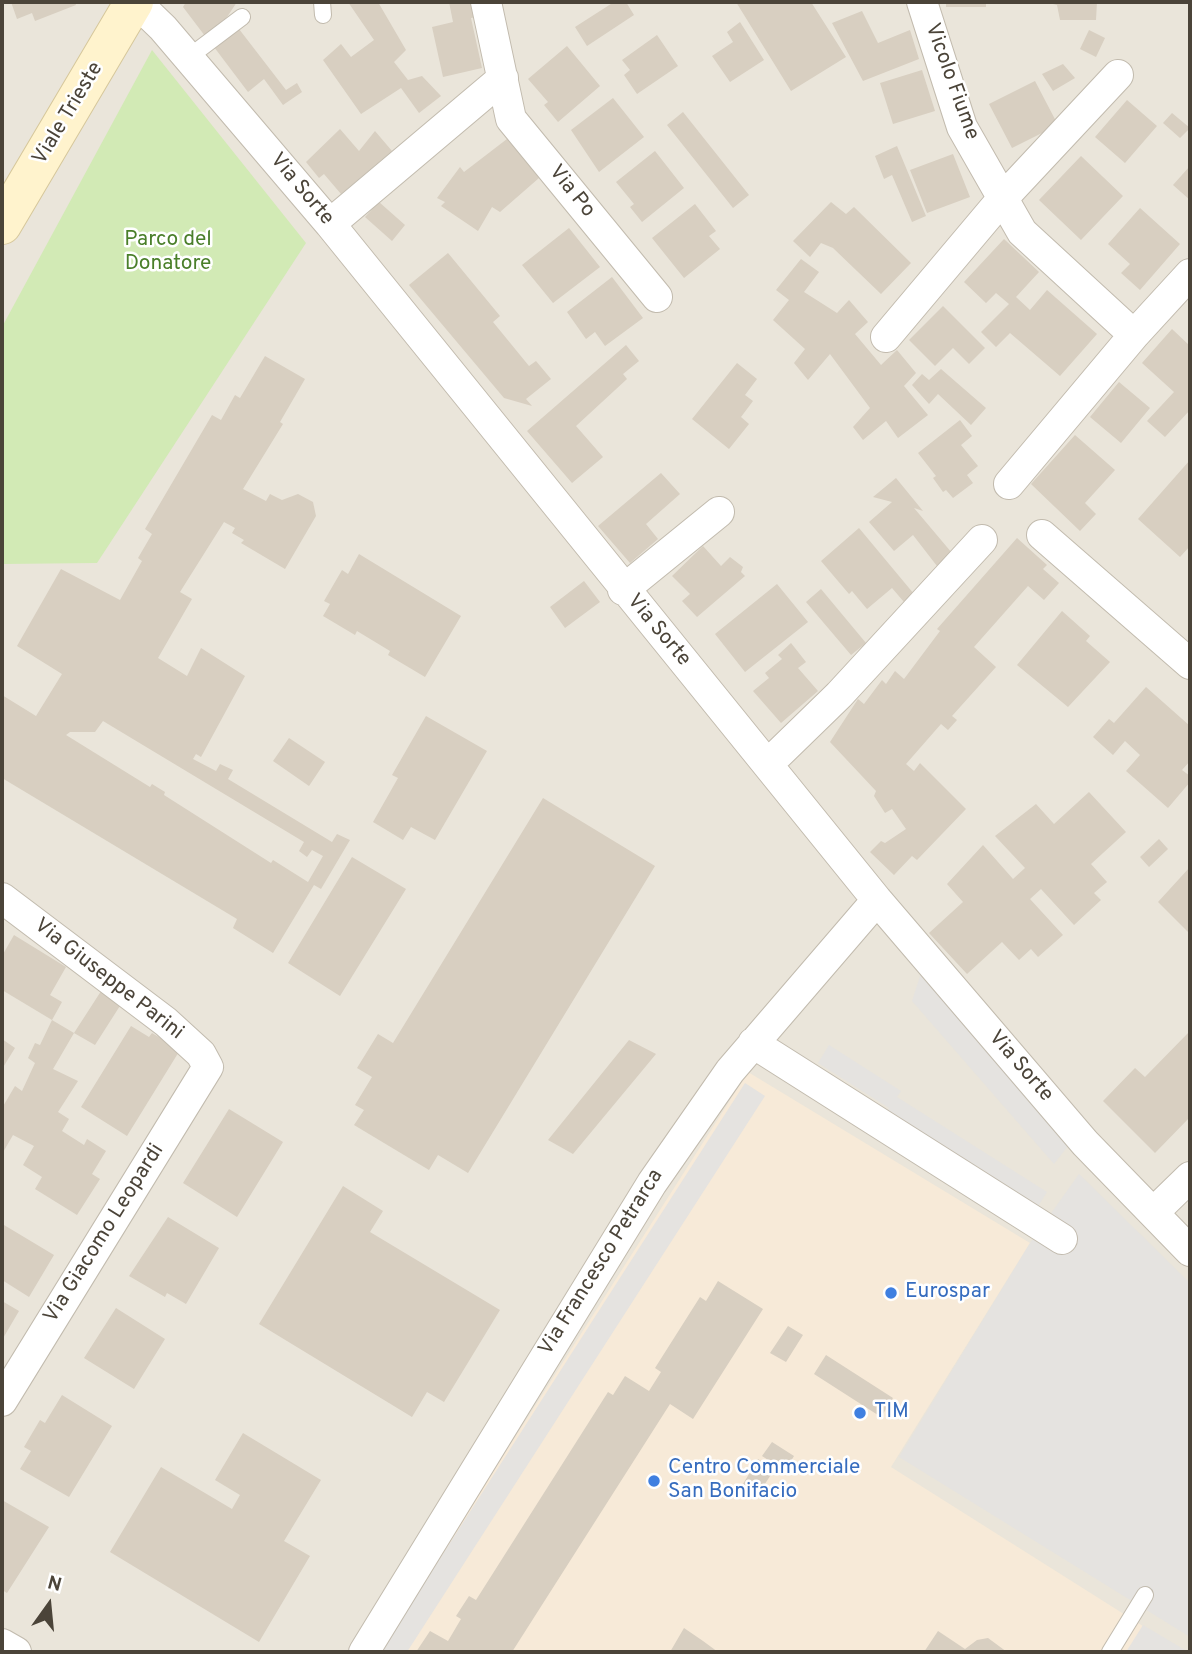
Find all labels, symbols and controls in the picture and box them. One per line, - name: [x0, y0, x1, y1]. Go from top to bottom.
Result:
- street label: Vicolo Fiume: [918, 20, 984, 144]
- street label: Viale Trieste: [28, 58, 110, 170]
- street label: Via Sorte: [264, 149, 338, 231]
- street label: Via Po: [542, 161, 600, 223]
- park label: Parco del Donatore: [124, 228, 212, 278]
- street label: Via Sorte: [621, 590, 695, 672]
- street label: Via Giuseppe Parini: [28, 914, 188, 1046]
- street label: Via Sorte: [982, 1026, 1058, 1108]
- street label: Via Giacomo Leopardi: [40, 1140, 170, 1328]
- street label: Via Francesco Petrarca: [534, 1165, 670, 1361]
- place label: Eurospar: [905, 1280, 990, 1306]
- marker: Eurospar: [883, 1285, 899, 1301]
- place label: TIM: [874, 1400, 909, 1426]
- marker: TIM: [852, 1405, 868, 1421]
- place label: Centro Commerciale San Bonifacio: [668, 1456, 860, 1506]
- marker: Centro Commerciale San Bonifacio: [646, 1473, 662, 1489]
- north arrow: [14, 1570, 84, 1640]
- text: N: [45, 1571, 64, 1598]

